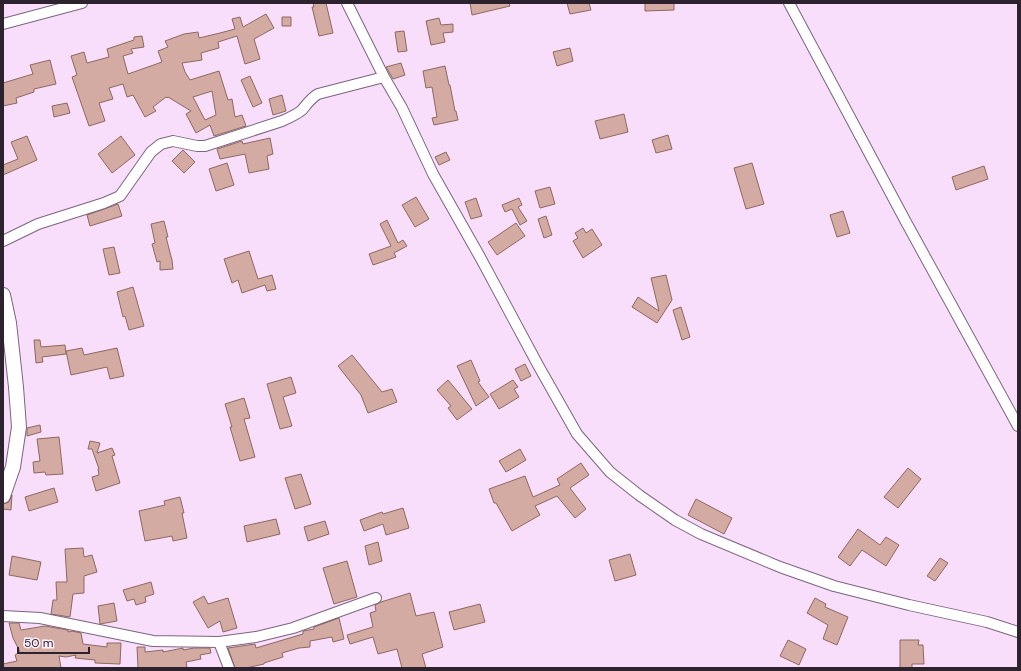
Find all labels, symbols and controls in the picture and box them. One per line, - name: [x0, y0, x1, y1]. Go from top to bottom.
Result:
- scale bar: [18, 629, 89, 655]
- text: 50 m: [24, 635, 53, 651]

